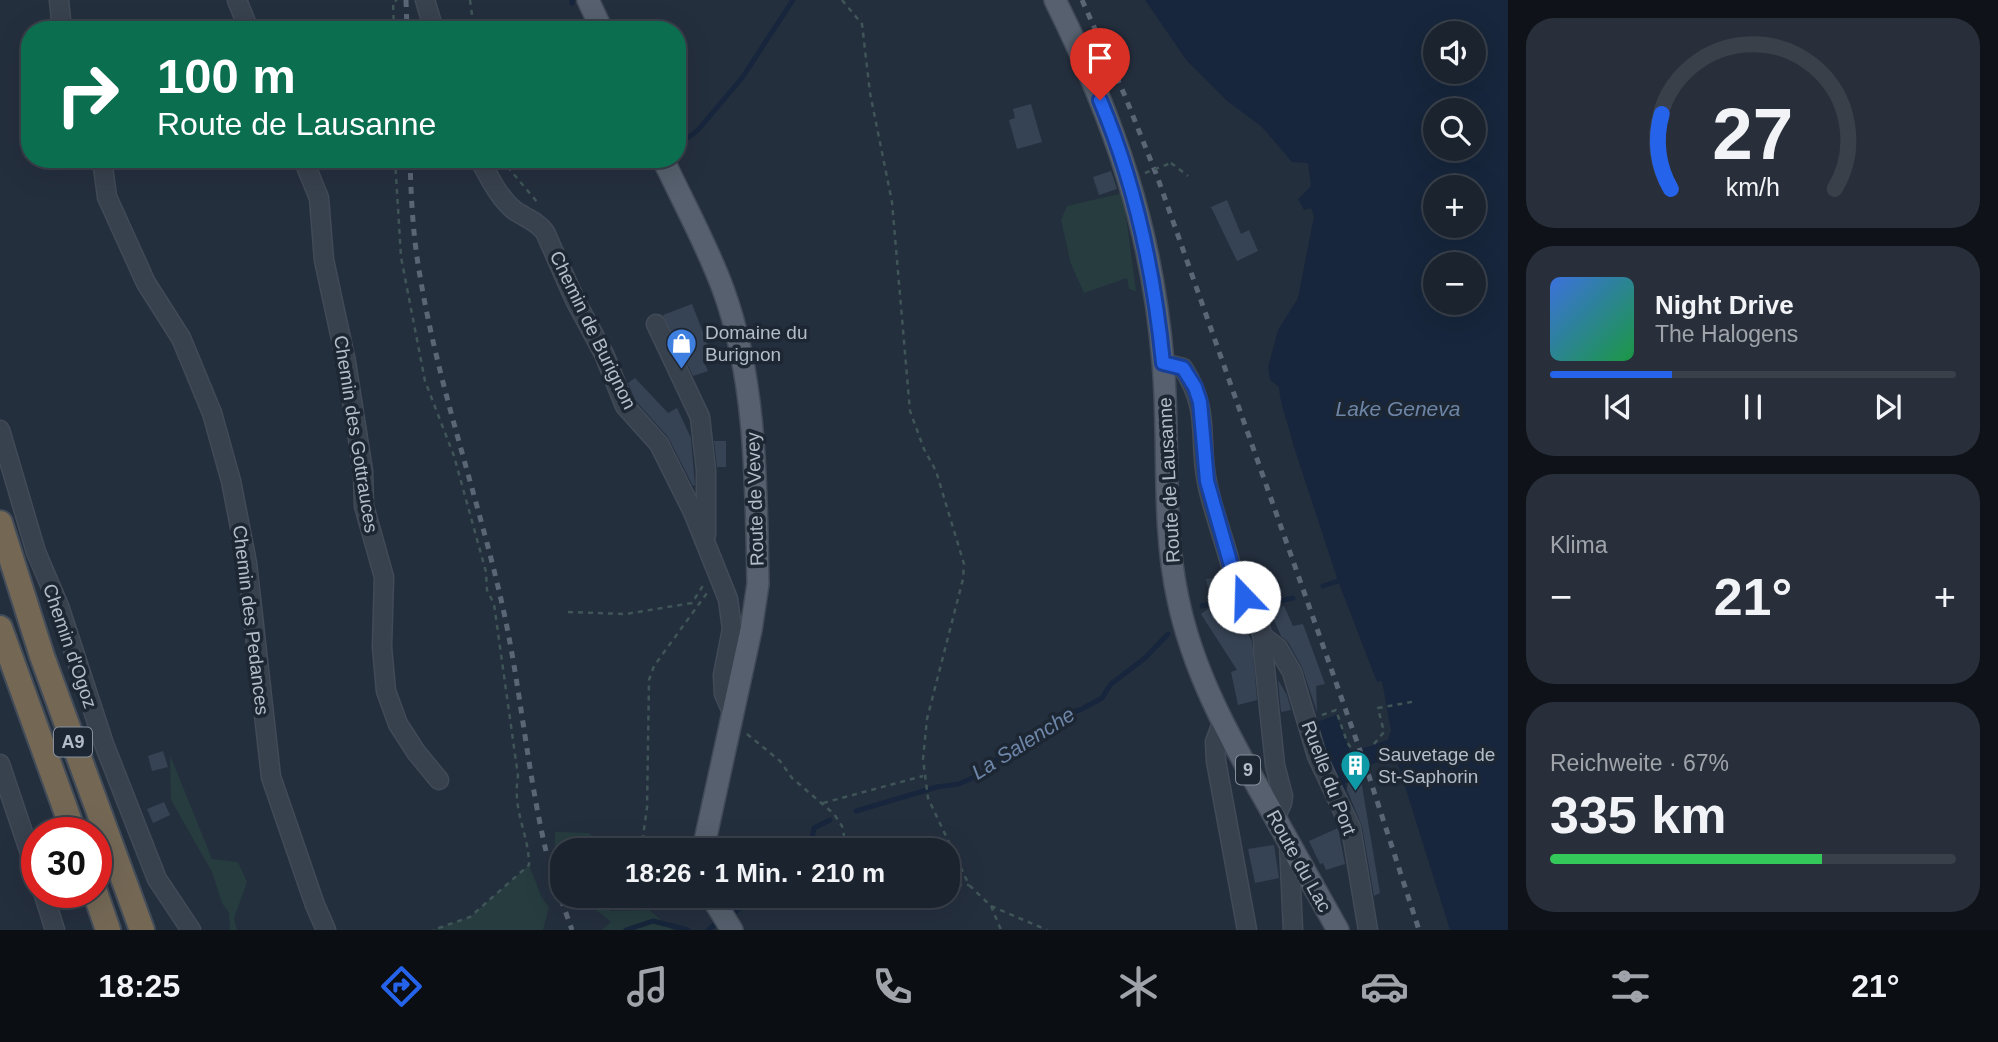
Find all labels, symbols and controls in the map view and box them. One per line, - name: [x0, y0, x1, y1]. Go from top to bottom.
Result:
- map controls: [1423, 21, 1486, 315]
- button: sound: [1423, 21, 1486, 84]
- pin: [1070, 28, 1130, 100]
- icon: arrive: [1081, 39, 1119, 77]
- icon: right: [42, 49, 133, 140]
- text: 100 m: [157, 49, 296, 103]
- text: 27: [1713, 93, 1793, 174]
- button: search: [1423, 98, 1486, 161]
- text: Route de Lausanne: [157, 106, 436, 142]
- text: km/h: [1726, 173, 1780, 201]
- button: +: [1423, 175, 1486, 238]
- street label: Chemin de Burignon: [546, 248, 640, 412]
- button: −: [1423, 252, 1486, 315]
- text: Night Drive: [1655, 290, 1794, 320]
- text: The Halogens: [1655, 321, 1798, 347]
- place label: Domaine du Burignon: [705, 322, 807, 365]
- shop icon: Domaine du Burignon: [665, 326, 699, 370]
- street label: Chemin des Gottrauces: [330, 334, 382, 534]
- icon: previous: [1599, 388, 1637, 426]
- icon: pause: [1734, 388, 1772, 426]
- icon: next: [1869, 388, 1907, 426]
- street label: Route de Lausanne: [1154, 397, 1184, 563]
- water label: Lake Geneva: [1336, 397, 1460, 420]
- street label: Route de Vevey: [742, 431, 768, 566]
- street label: Chemin des Pedances: [229, 524, 273, 716]
- text: Klima: [1550, 532, 1608, 558]
- position arrow: [1207, 560, 1281, 634]
- text: 21°: [1714, 568, 1792, 626]
- text: −: [1550, 576, 1572, 618]
- text: +: [1934, 576, 1956, 618]
- street label: Chemin d'Ogoz: [39, 581, 101, 711]
- water label: La Salenche: [967, 702, 1079, 784]
- street label: Ruelle du Port: [1298, 718, 1361, 839]
- road number: A9: [54, 728, 92, 756]
- place label: Sauvetage de St-Saphorin: [1378, 744, 1495, 787]
- building icon: Sauvetage de St-Saphorin: [1338, 748, 1372, 792]
- text: Reichweite · 67%: [1550, 750, 1729, 776]
- road number: 9: [1236, 756, 1260, 784]
- text: 335 km: [1550, 786, 1726, 844]
- street label: Route du Lac: [1262, 806, 1336, 916]
- speed limit sign: 30: [21, 817, 112, 908]
- text: 18:26 · 1 Min. · 210 m: [625, 858, 885, 888]
- icon: directions: [377, 962, 426, 1011]
- icon: music: [623, 962, 672, 1011]
- icon: phone: [868, 962, 917, 1011]
- icon: climate: [1114, 962, 1163, 1011]
- icon: car: [1360, 962, 1409, 1011]
- icon: filters: [1606, 962, 1655, 1011]
- text: 18:25: [98, 968, 180, 1004]
- text: 21°: [1851, 968, 1900, 1004]

